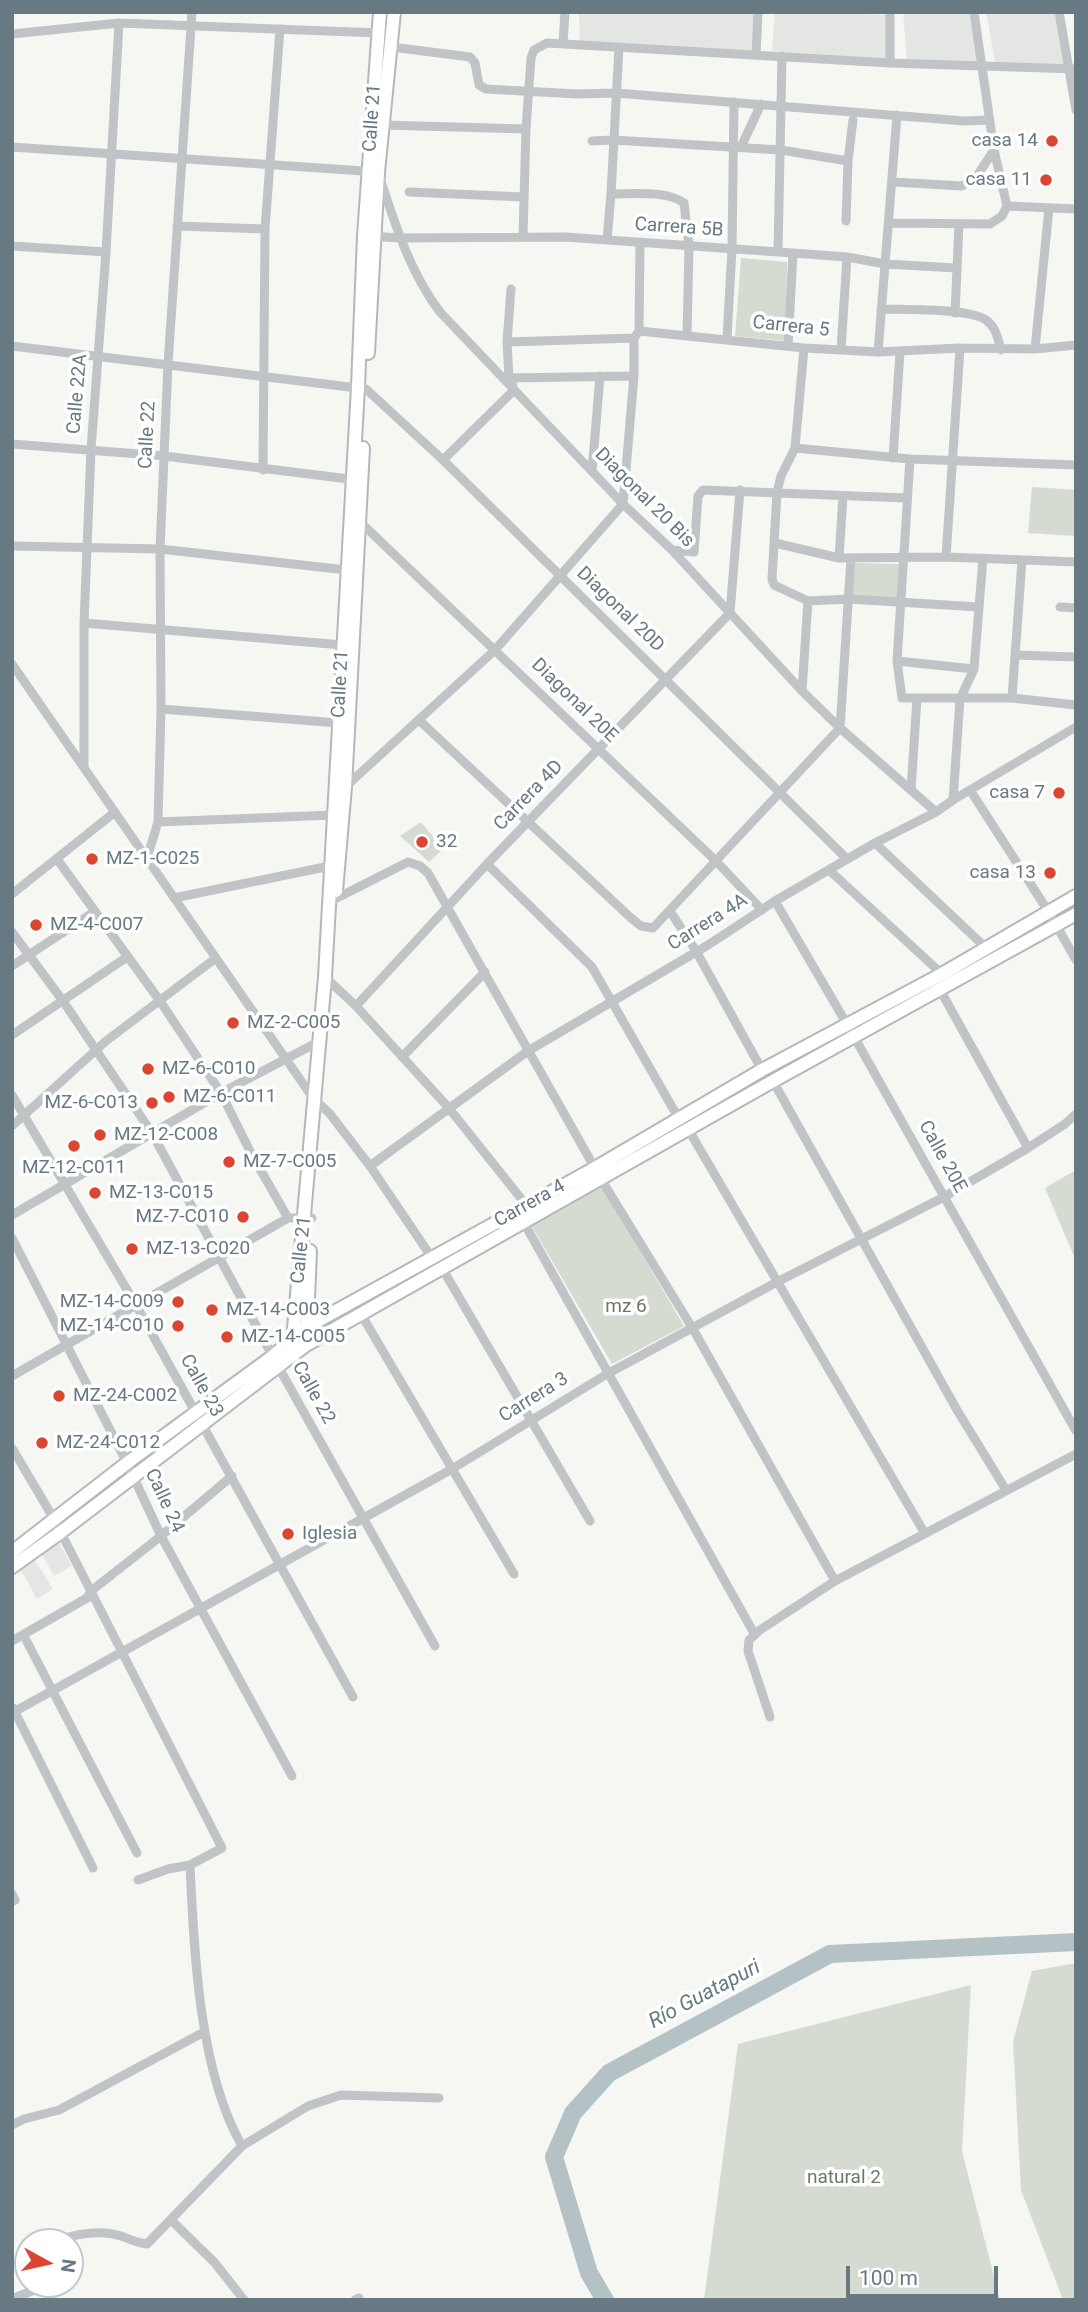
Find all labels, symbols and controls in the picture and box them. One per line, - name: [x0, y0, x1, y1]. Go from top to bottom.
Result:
- street label: Calle 21: [359, 83, 387, 153]
- place label: casa 14: [972, 130, 1038, 152]
- marker: casa 14: [1044, 133, 1060, 149]
- place label: casa 11: [966, 169, 1032, 191]
- marker: casa 11: [1038, 172, 1054, 188]
- street label: Carrera 5B: [634, 214, 724, 242]
- street label: Carrera 5: [751, 312, 831, 342]
- street label: Calle 22A: [63, 353, 93, 435]
- street label: Calle 22: [135, 400, 161, 470]
- street label: Diagonal 20 Bis: [589, 443, 699, 553]
- street label: Diagonal 20D: [571, 563, 669, 657]
- street label: Calle 21: [328, 649, 354, 719]
- street label: Diagonal 20E: [526, 654, 622, 748]
- street label: Carrera 4D: [490, 756, 568, 836]
- place label: casa 7: [989, 782, 1045, 804]
- marker: casa 7: [1051, 785, 1067, 801]
- place label: 32: [436, 831, 457, 853]
- marker: 32: [414, 834, 430, 850]
- place label: MZ-1-C025: [106, 848, 200, 870]
- marker: MZ-1-C025: [84, 851, 100, 867]
- place label: casa 13: [970, 862, 1036, 884]
- marker: casa 13: [1042, 865, 1058, 881]
- street label: Carrera 4A: [664, 890, 752, 956]
- place label: MZ-4-C007: [50, 914, 144, 936]
- marker: MZ-4-C007: [28, 917, 44, 933]
- place label: MZ-2-C005: [247, 1012, 341, 1034]
- marker: MZ-2-C005: [225, 1015, 241, 1031]
- place label: MZ-6-C010: [162, 1058, 256, 1080]
- marker: MZ-6-C010: [140, 1061, 156, 1077]
- place label: MZ-6-C011: [183, 1086, 277, 1108]
- marker: MZ-6-C011: [161, 1089, 177, 1105]
- place label: MZ-6-C013: [44, 1092, 138, 1114]
- marker: MZ-6-C013: [144, 1095, 160, 1111]
- street label: Calle 20E: [913, 1117, 971, 1197]
- place label: MZ-12-C008: [114, 1124, 218, 1146]
- marker: MZ-12-C008: [92, 1127, 108, 1143]
- marker: MZ-12-C011: [66, 1138, 82, 1154]
- place label: MZ-7-C005: [243, 1151, 337, 1173]
- marker: MZ-7-C005: [221, 1154, 237, 1170]
- place label: MZ-12-C011: [22, 1157, 126, 1179]
- street label: Carrera 4: [491, 1175, 569, 1233]
- place label: MZ-13-C015: [109, 1182, 213, 1204]
- marker: MZ-13-C015: [87, 1185, 103, 1201]
- place label: MZ-7-C010: [135, 1206, 229, 1228]
- marker: MZ-7-C010: [235, 1209, 251, 1225]
- street label: Calle 21: [287, 1215, 317, 1285]
- place label: MZ-13-C020: [146, 1238, 250, 1260]
- marker: MZ-13-C020: [124, 1241, 140, 1257]
- place label: MZ-14-C009: [60, 1291, 164, 1313]
- marker: MZ-14-C009: [170, 1294, 186, 1310]
- park label: mz 6: [605, 1296, 647, 1318]
- place label: MZ-14-C003: [226, 1299, 330, 1321]
- marker: MZ-14-C003: [204, 1302, 220, 1318]
- place label: MZ-14-C010: [60, 1315, 164, 1337]
- marker: MZ-14-C010: [170, 1318, 186, 1334]
- place label: MZ-14-C005: [241, 1326, 345, 1348]
- marker: MZ-14-C005: [219, 1329, 235, 1345]
- street label: Calle 23: [175, 1351, 227, 1421]
- street label: Calle 22: [287, 1358, 339, 1428]
- street label: Carrera 3: [495, 1368, 573, 1428]
- place label: MZ-24-C002: [73, 1385, 177, 1407]
- marker: MZ-24-C002: [51, 1388, 67, 1404]
- place label: MZ-24-C012: [56, 1432, 160, 1454]
- marker: MZ-24-C012: [34, 1435, 50, 1451]
- street label: Calle 24: [139, 1465, 189, 1537]
- place label: Iglesia: [302, 1523, 357, 1545]
- marker: Iglesia: [280, 1526, 296, 1542]
- water label: Río Guatapuri: [645, 1955, 765, 2035]
- park label: natural 2: [807, 2167, 881, 2189]
- north arrow: [14, 2228, 84, 2298]
- scale bar: [850, 2252, 1002, 2296]
- text: N: [56, 2257, 81, 2274]
- text: 100 m: [859, 2266, 918, 2290]

